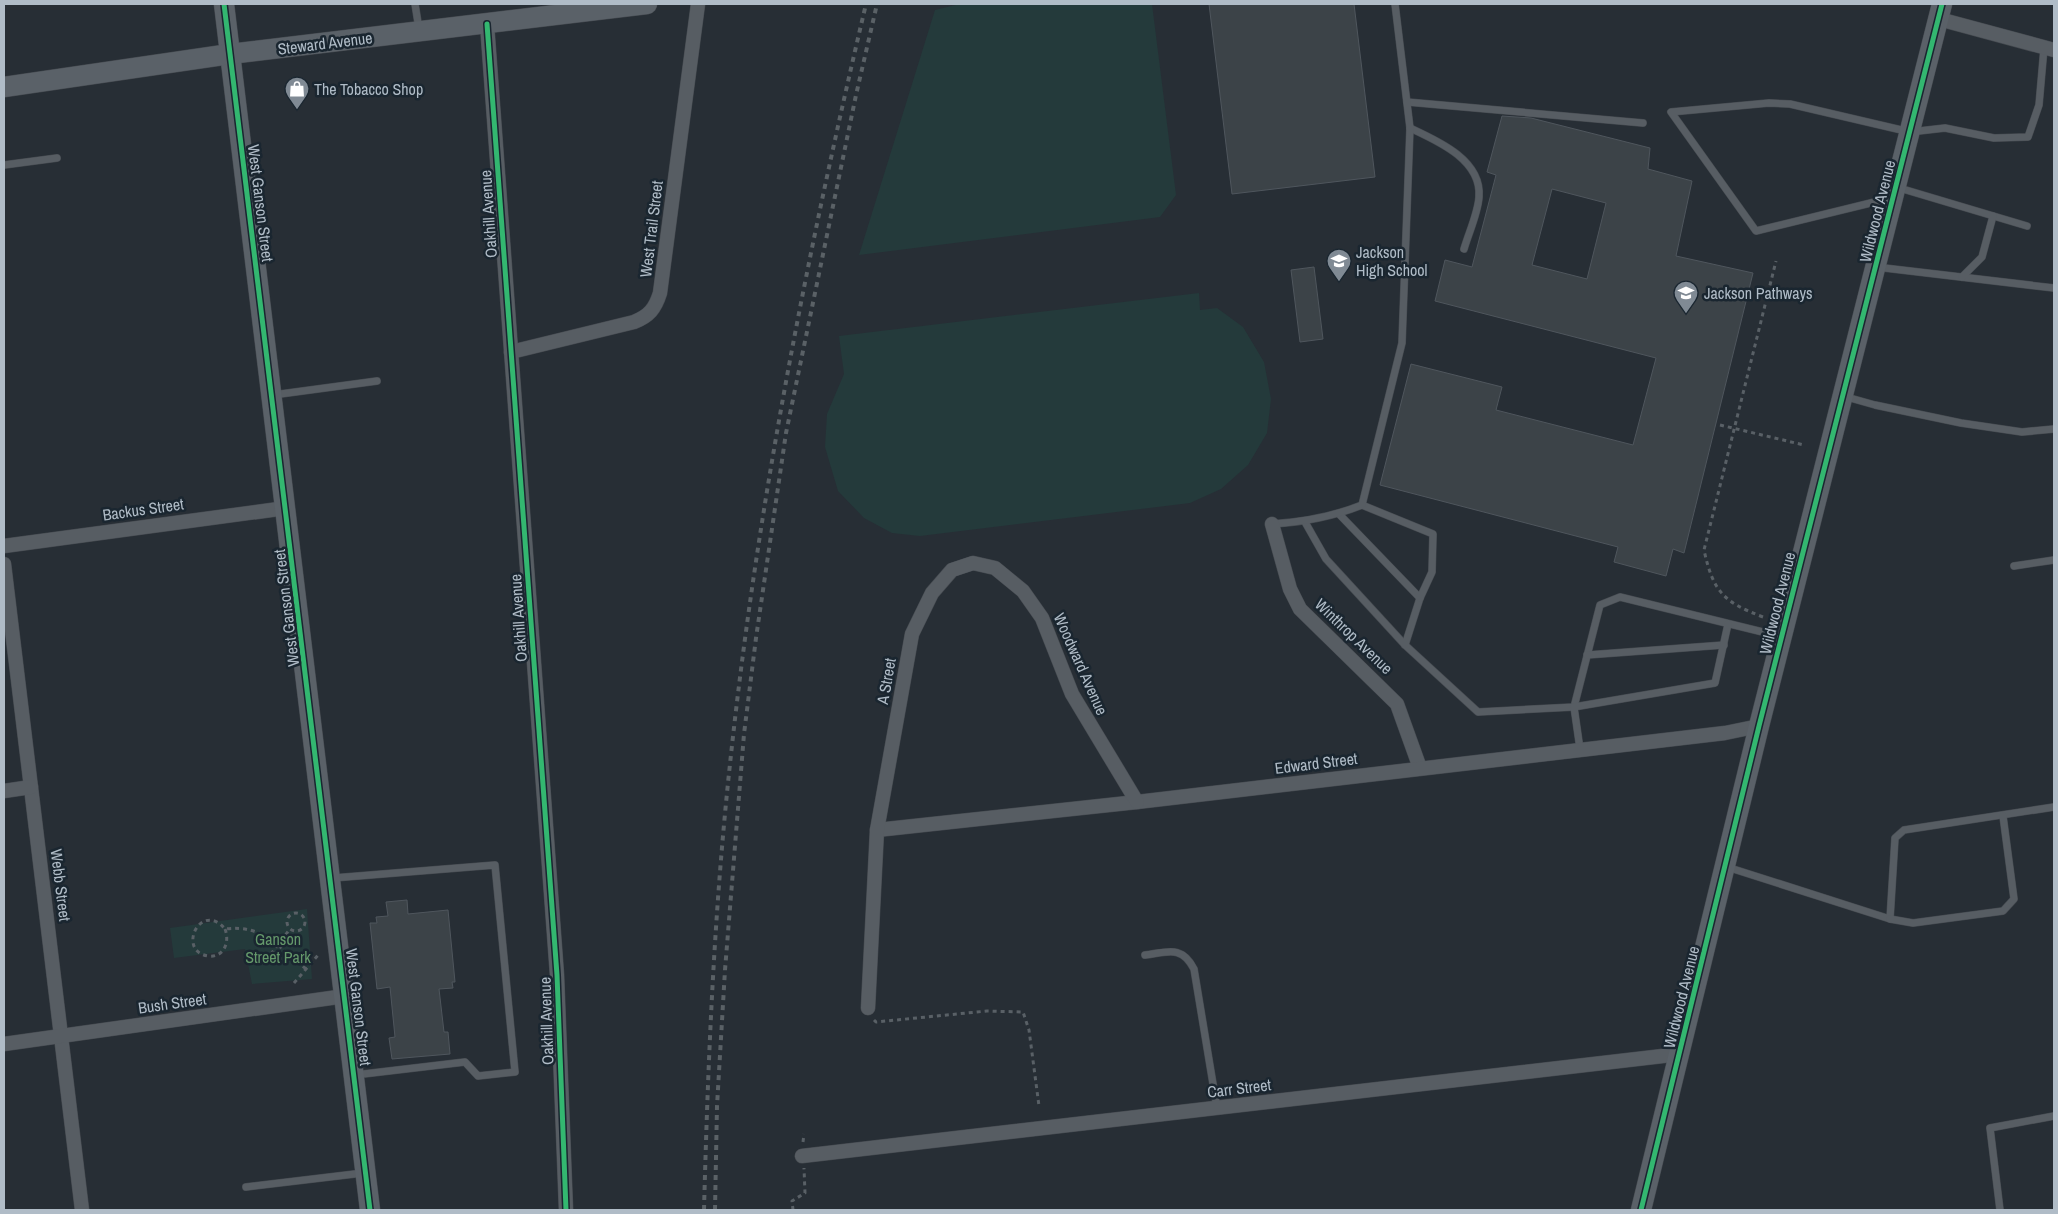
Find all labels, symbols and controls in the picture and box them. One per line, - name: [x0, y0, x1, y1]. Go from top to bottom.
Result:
- street label: Steward Avenue: [276, 26, 374, 60]
- shop icon: The Tobacco Shop: [284, 76, 310, 110]
- place label: The Tobacco Shop: [314, 78, 423, 100]
- street label: West Ganson Street: [243, 143, 279, 263]
- street label: Wildwood Avenue: [1854, 157, 1900, 265]
- street label: Oakhill Avenue: [474, 169, 502, 259]
- street label: West Trail Street: [634, 179, 668, 279]
- place label: Jackson High School: [1356, 241, 1428, 281]
- school or university icon: Jackson High School: [1326, 248, 1352, 282]
- school or university icon: Jackson Pathways: [1673, 280, 1699, 314]
- place label: Jackson Pathways: [1704, 282, 1813, 304]
- street label: Backus Street: [101, 492, 185, 526]
- street label: West Ganson Street: [268, 548, 304, 668]
- street label: Wildwood Avenue: [1754, 549, 1800, 657]
- street label: Oakhill Avenue: [504, 573, 532, 663]
- street label: Winthrop Avenue: [1310, 593, 1398, 679]
- street label: Woodward Avenue: [1049, 609, 1113, 719]
- street label: A Street: [871, 656, 901, 707]
- street label: Edward Street: [1273, 747, 1359, 779]
- street label: Webb Street: [46, 848, 76, 923]
- park label: Ganson Street Park: [245, 928, 311, 968]
- street label: Wildwood Avenue: [1658, 943, 1704, 1051]
- street label: West Ganson Street: [341, 947, 377, 1067]
- street label: Oakhill Avenue: [533, 977, 559, 1065]
- street label: Bush Street: [137, 987, 208, 1019]
- street label: Carr Street: [1206, 1073, 1273, 1103]

